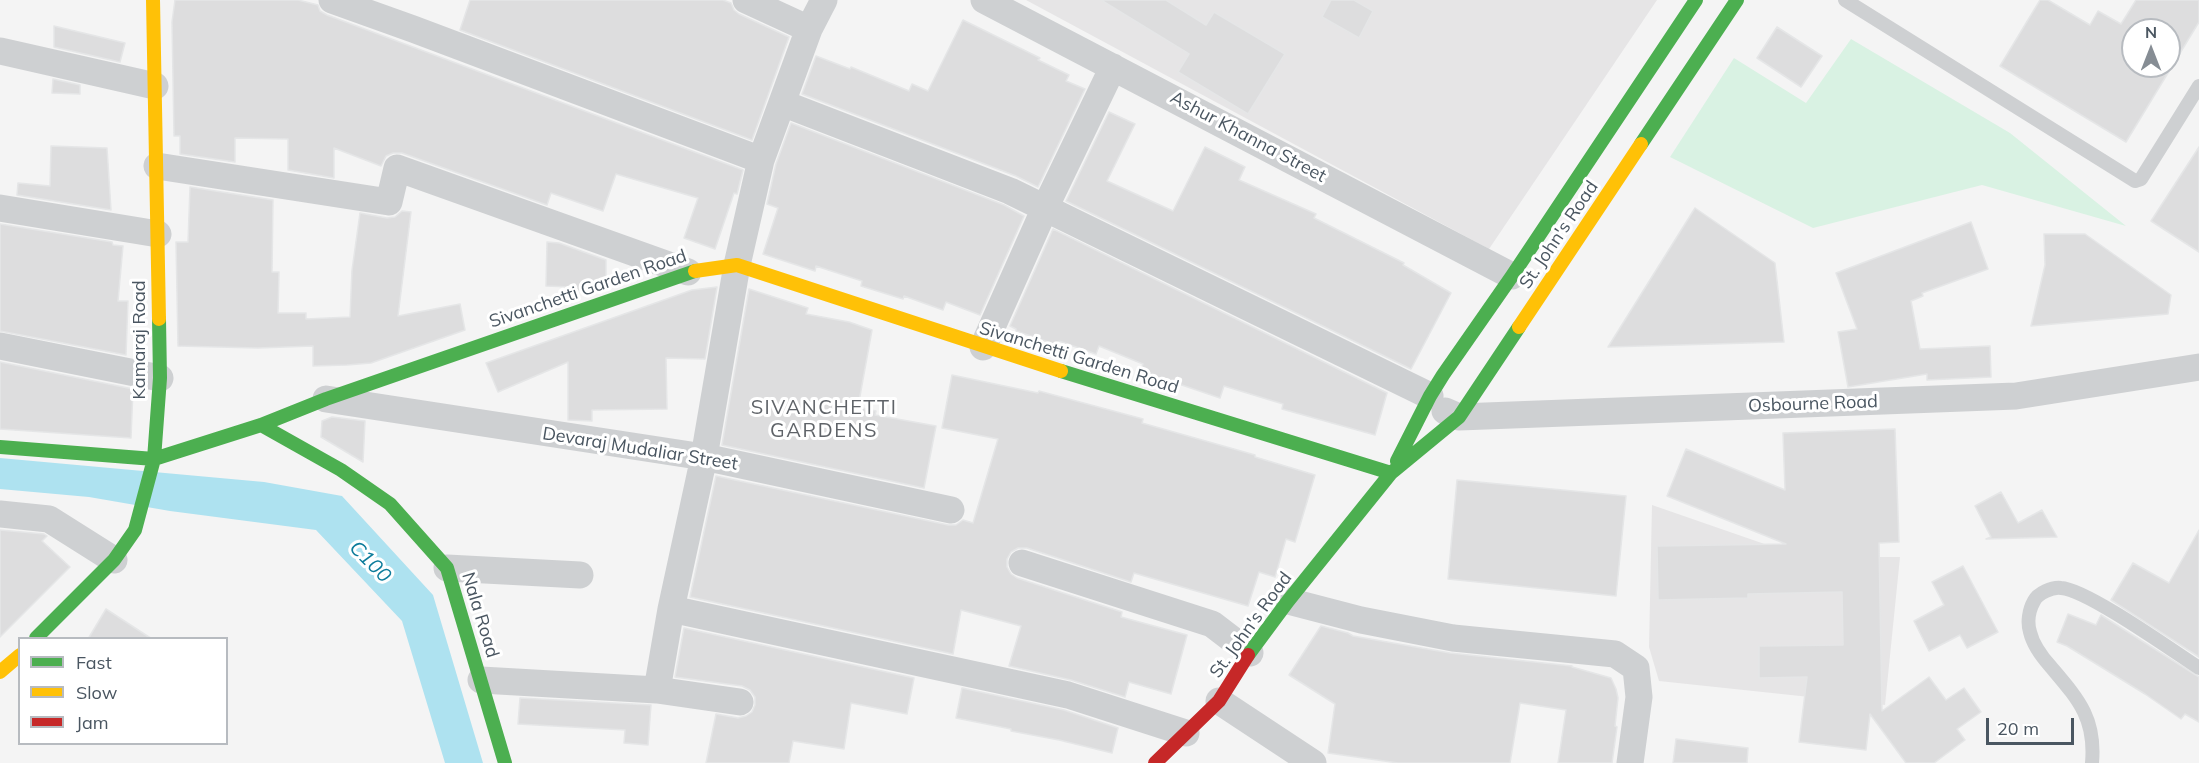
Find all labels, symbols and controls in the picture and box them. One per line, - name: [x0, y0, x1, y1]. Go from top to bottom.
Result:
- north arrow: [2121, 18, 2181, 78]
- text: N: [2145, 22, 2157, 42]
- street label: Ashur Khanna Street: [1166, 87, 1330, 187]
- street label: St. John's Road: [1515, 177, 1603, 293]
- street label: Sivanchetti Garden Road: [487, 245, 689, 333]
- street label: Kamaraj Road: [129, 280, 151, 400]
- street label: Sivanchetti Garden Road: [977, 317, 1181, 399]
- street label: Osbourne Road: [1748, 391, 1878, 417]
- district label: SIVANCHETTI GARDENS: [751, 396, 897, 443]
- street label: Devaraj Mudaliar Street: [541, 423, 739, 475]
- water label: C100: [344, 536, 396, 588]
- street label: St. John's Road: [1205, 568, 1297, 682]
- street label: Nala Road: [457, 570, 503, 660]
- legend: [18, 637, 228, 745]
- text: Fast: [76, 651, 112, 674]
- text: Slow: [76, 681, 117, 704]
- scale bar: [1989, 706, 2078, 744]
- text: Jam: [76, 711, 109, 734]
- text: 20 m: [1997, 717, 2039, 740]

